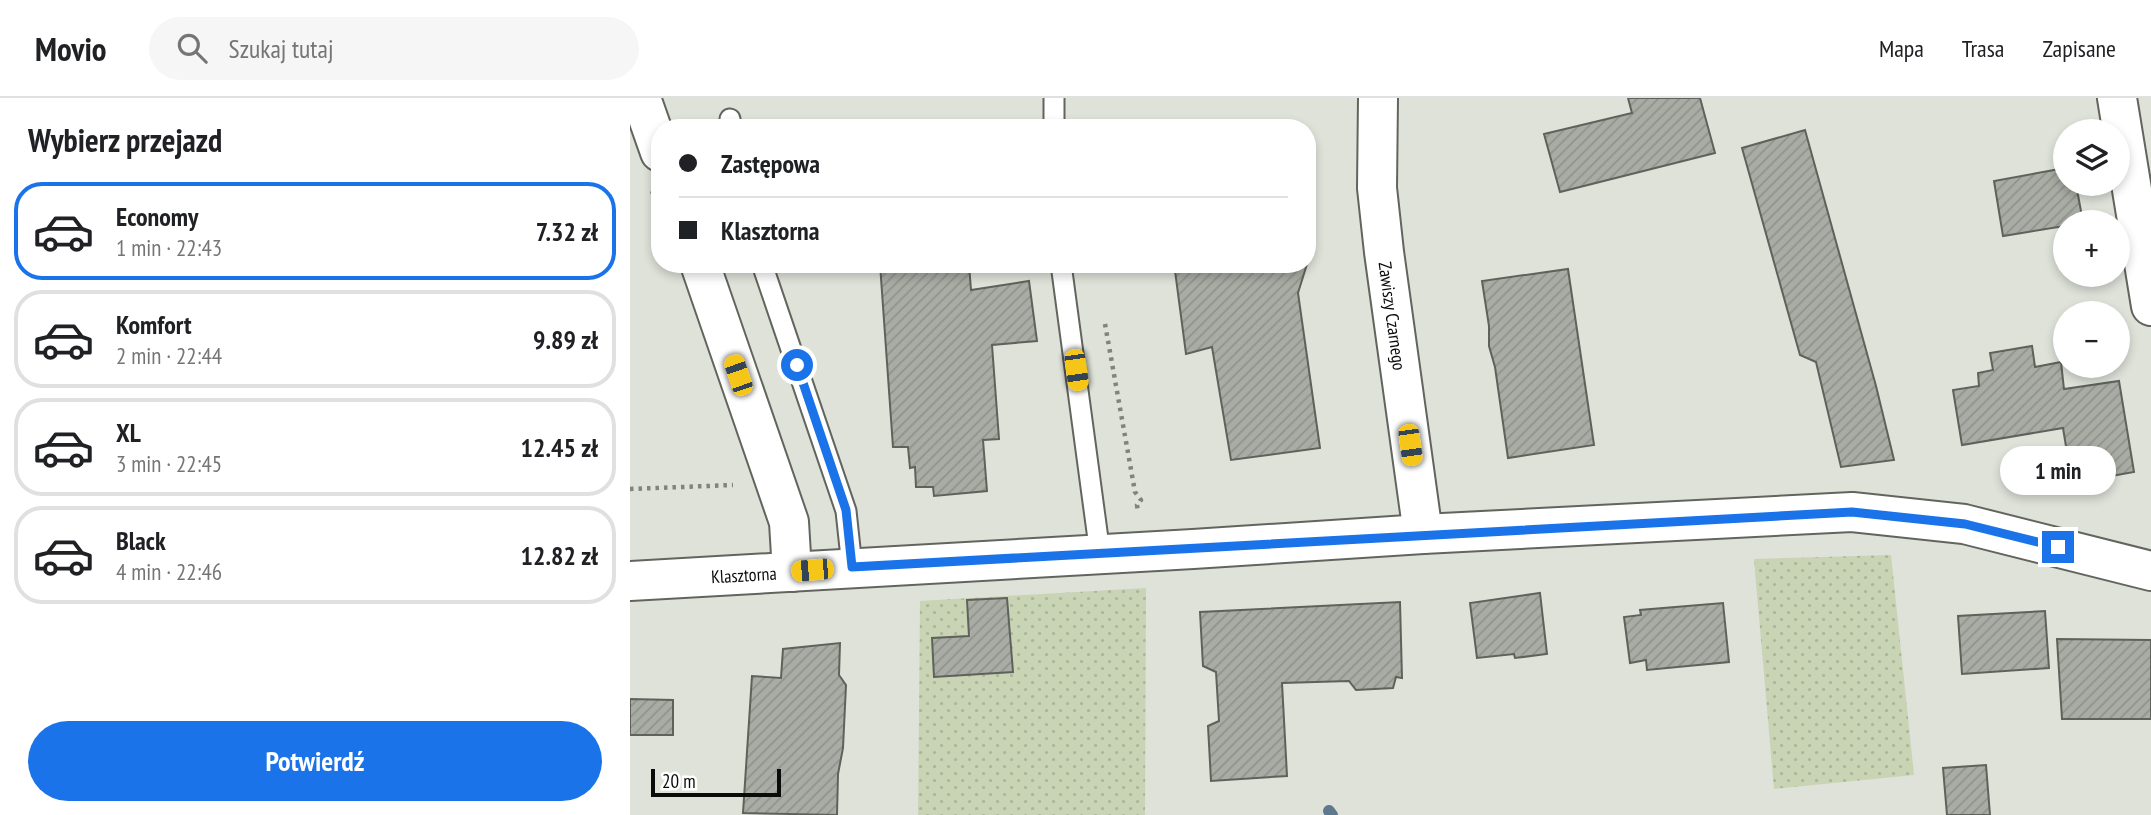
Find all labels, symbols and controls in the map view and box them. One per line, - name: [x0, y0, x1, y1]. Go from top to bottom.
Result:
- search box: [149, 17, 639, 80]
- text: Movio: [35, 27, 107, 70]
- icon: search: [173, 29, 211, 67]
- text: Szukaj tutaj: [229, 32, 333, 65]
- text: Mapa: [1879, 33, 1924, 64]
- text: Trasa: [1962, 33, 2004, 64]
- text: Zapisane: [2042, 33, 2116, 64]
- text: Wybierz przejazd: [28, 119, 222, 161]
- map controls: [2053, 119, 2130, 378]
- button: layers: [2053, 119, 2130, 196]
- text: Zastępowa: [721, 147, 820, 180]
- icon: car: [32, 200, 95, 263]
- text: Economy: [116, 200, 198, 233]
- button: +: [2053, 210, 2130, 287]
- text: Klasztorna: [721, 214, 819, 247]
- text: 7.32 zł: [536, 215, 598, 248]
- text: 1 min · 22:43: [116, 233, 222, 262]
- street label: Zawiszy Czarnego: [1374, 260, 1412, 372]
- button: −: [2053, 301, 2130, 378]
- icon: car: [32, 308, 95, 371]
- text: Komfort: [116, 308, 192, 341]
- text: 9.89 zł: [533, 323, 598, 356]
- text: 2 min · 22:44: [116, 341, 222, 370]
- car: [1063, 348, 1090, 392]
- route start: [781, 349, 813, 381]
- car: [722, 352, 755, 398]
- icon: car: [32, 416, 95, 479]
- text: XL: [116, 416, 141, 449]
- car: [1397, 423, 1424, 467]
- text: 12.45 zł: [521, 431, 598, 464]
- callout: 1 min: [2000, 446, 2116, 494]
- text: 3 min · 22:45: [116, 449, 222, 478]
- text: 1 min: [2035, 456, 2081, 485]
- icon: car: [32, 524, 95, 587]
- text: Black: [116, 524, 166, 557]
- route end: [2042, 531, 2074, 563]
- text: 12.82 zł: [521, 539, 598, 572]
- text: 4 min · 22:46: [116, 557, 222, 586]
- car: [791, 558, 834, 582]
- street label: Klasztorna: [710, 561, 777, 588]
- button: Potwierdź: [28, 721, 602, 801]
- scale bar: [651, 766, 780, 798]
- text: 20 m: [662, 769, 696, 793]

